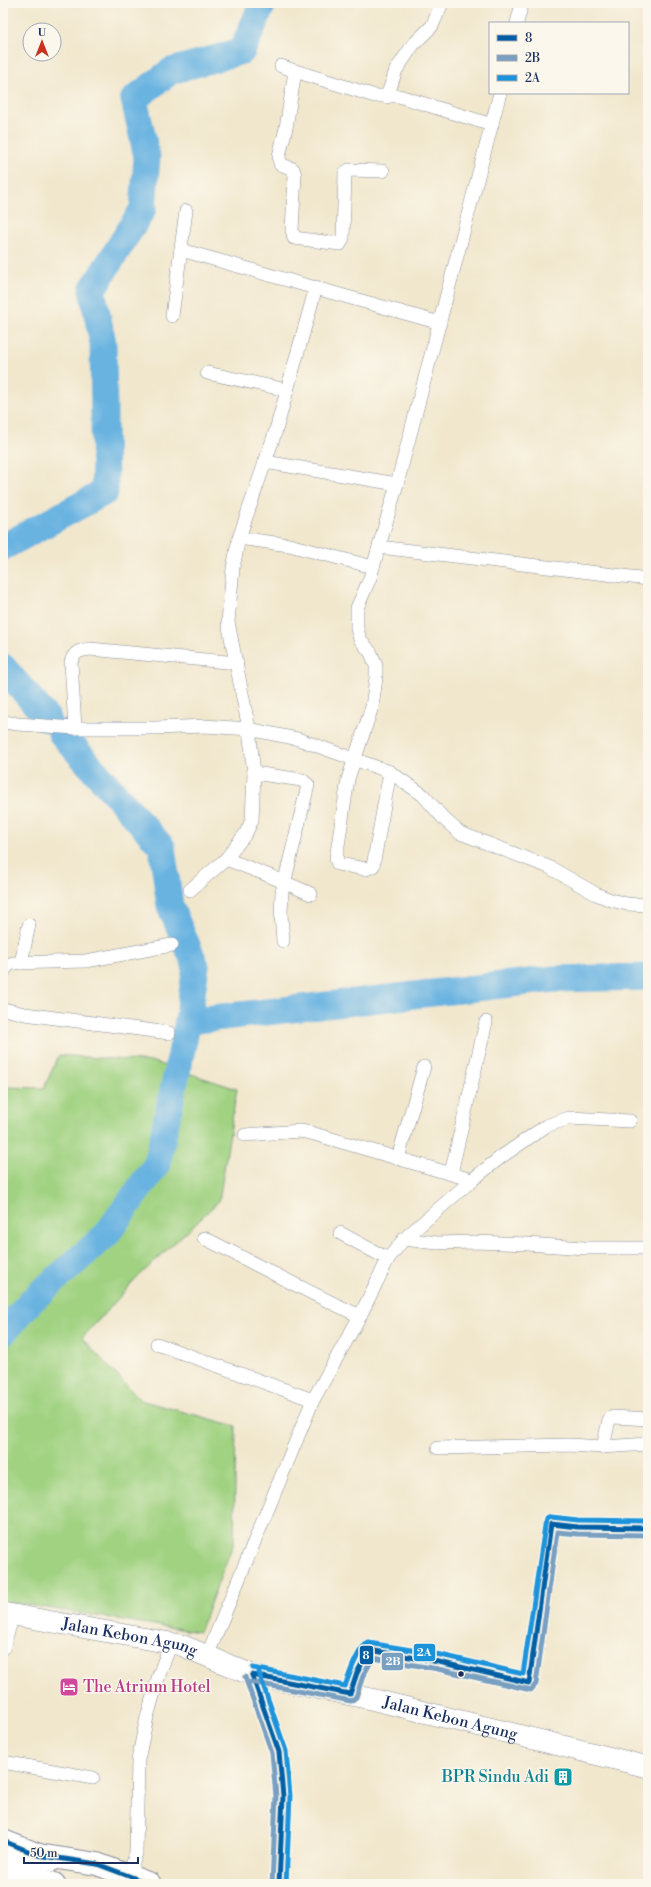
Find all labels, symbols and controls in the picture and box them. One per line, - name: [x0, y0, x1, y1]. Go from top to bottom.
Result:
- north arrow: [22, 22, 62, 62]
- legend: [489, 22, 629, 94]
- text: U: [38, 26, 47, 40]
- text: 8: [525, 31, 532, 46]
- text: 2B: [525, 51, 540, 66]
- text: 2A: [525, 71, 541, 86]
- street label: Jalan Kebon Agung: [59, 1614, 201, 1661]
- line badge: 2A: [413, 1643, 436, 1662]
- line badge: 8: [359, 1645, 374, 1665]
- text: 2A: [417, 1646, 432, 1660]
- text: 8: [362, 1649, 370, 1663]
- line badge: 2B: [381, 1652, 404, 1671]
- text: 2B: [385, 1655, 401, 1669]
- unlabelled marker: [456, 1669, 466, 1679]
- hotel icon: The Atrium Hotel: [58, 1676, 80, 1698]
- place label: The Atrium Hotel: [83, 1677, 211, 1697]
- street label: Jalan Kebon Agung: [380, 1692, 520, 1745]
- building icon: BPR Sindu Adi: [552, 1766, 574, 1788]
- place label: BPR Sindu Adi: [441, 1767, 549, 1787]
- scale bar: [24, 1839, 138, 1865]
- text: 50 m: [30, 1846, 58, 1861]

